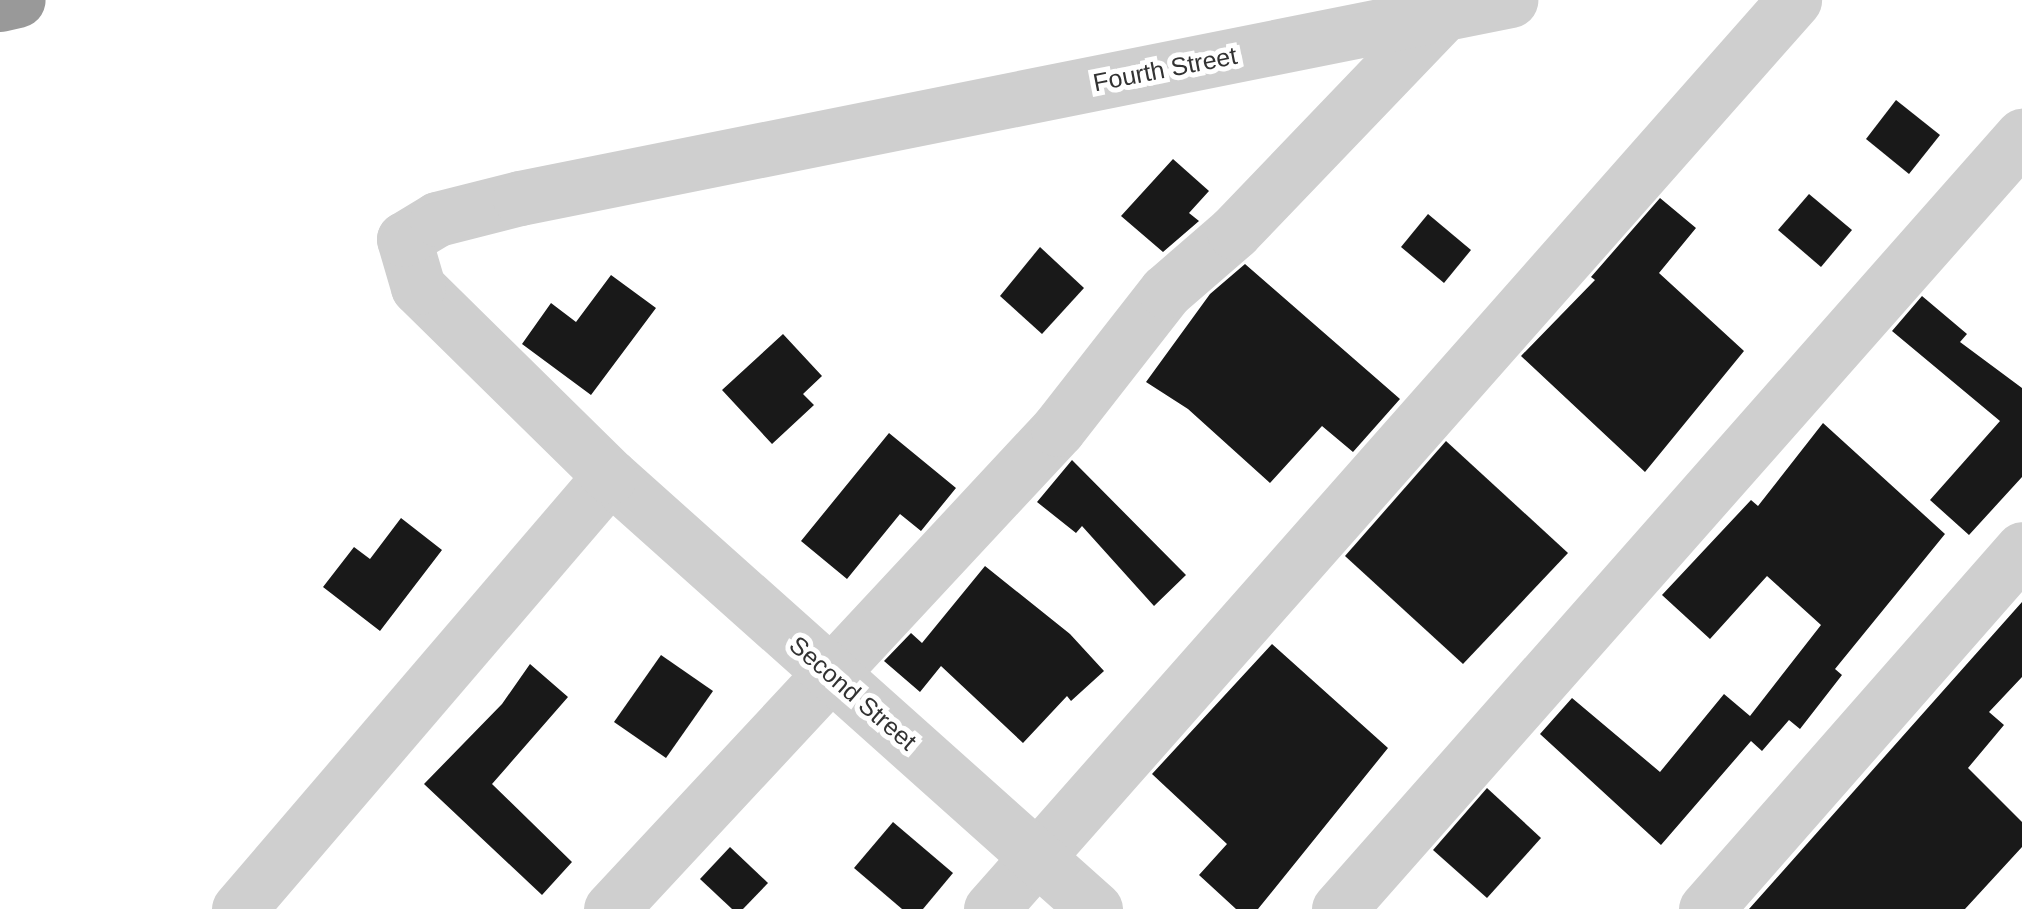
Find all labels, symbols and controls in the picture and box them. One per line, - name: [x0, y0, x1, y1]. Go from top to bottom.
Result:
- street label: Fourth Street: [1091, 40, 1239, 98]
- street label: Second Street: [783, 630, 923, 756]

